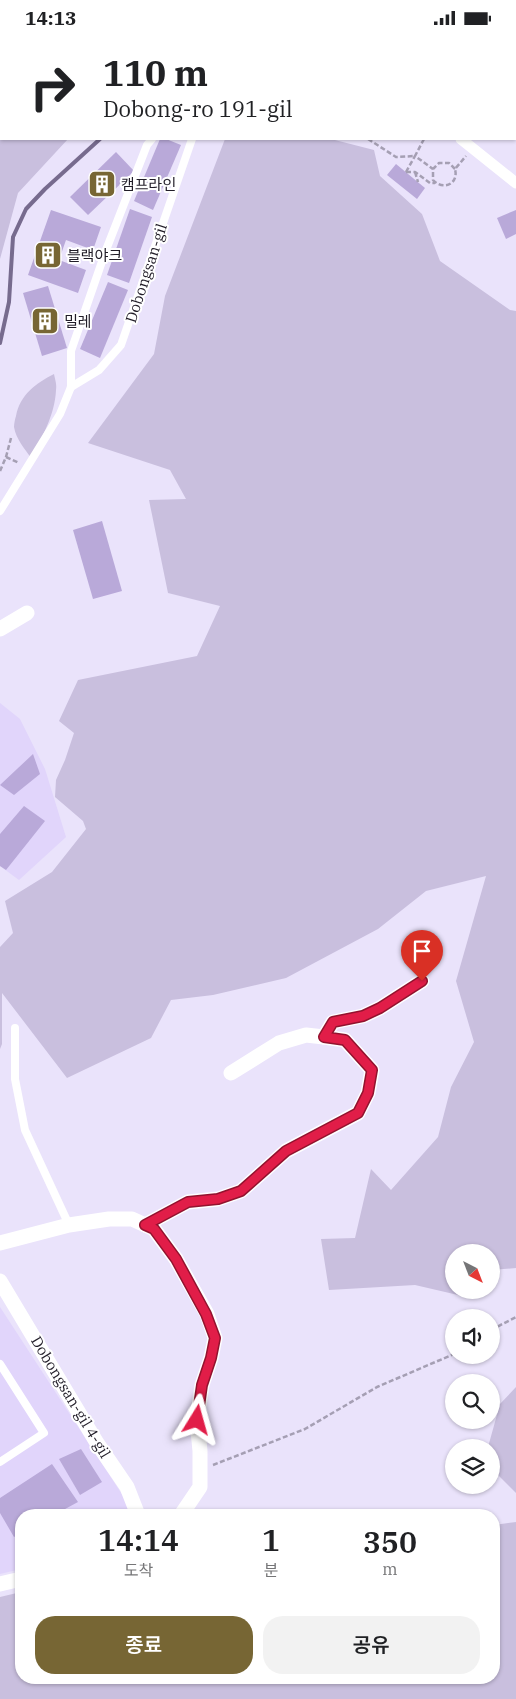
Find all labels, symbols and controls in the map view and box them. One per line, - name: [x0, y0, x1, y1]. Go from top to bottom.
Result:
- text: 14:13: [25, 6, 76, 30]
- text: 110 m: [103, 50, 208, 96]
- icon: right: [20, 55, 85, 120]
- text: Dobong-ro 191-gil: [103, 94, 293, 123]
- building icon: 캠프라인: [87, 169, 117, 199]
- place label: 캠프라인: [121, 175, 176, 194]
- street label: Dobongsan-gil: [121, 221, 171, 325]
- building icon: 블랙야크: [33, 240, 63, 270]
- place label: 블랙야크: [67, 246, 122, 265]
- building icon: 밀레: [30, 306, 60, 336]
- place label: 밀레: [64, 312, 92, 331]
- pin: [401, 930, 443, 981]
- icon: arrive: [408, 937, 436, 965]
- north arrow: [445, 1244, 500, 1299]
- map controls: [445, 1244, 500, 1494]
- button: sound: [445, 1309, 500, 1364]
- street label: Dobongsan-gil 4-gil: [27, 1333, 115, 1461]
- button: search: [445, 1374, 500, 1429]
- position arrow: [170, 1393, 222, 1445]
- button: layers: [445, 1439, 500, 1494]
- text: 14:14: [98, 1520, 179, 1559]
- text: 1: [262, 1520, 280, 1559]
- text: 350: [363, 1522, 417, 1561]
- text: m: [382, 1559, 398, 1579]
- text: 도착: [124, 1560, 153, 1580]
- text: 분: [264, 1560, 278, 1580]
- button: 종료: [35, 1616, 253, 1674]
- button: 공유: [263, 1616, 480, 1674]

